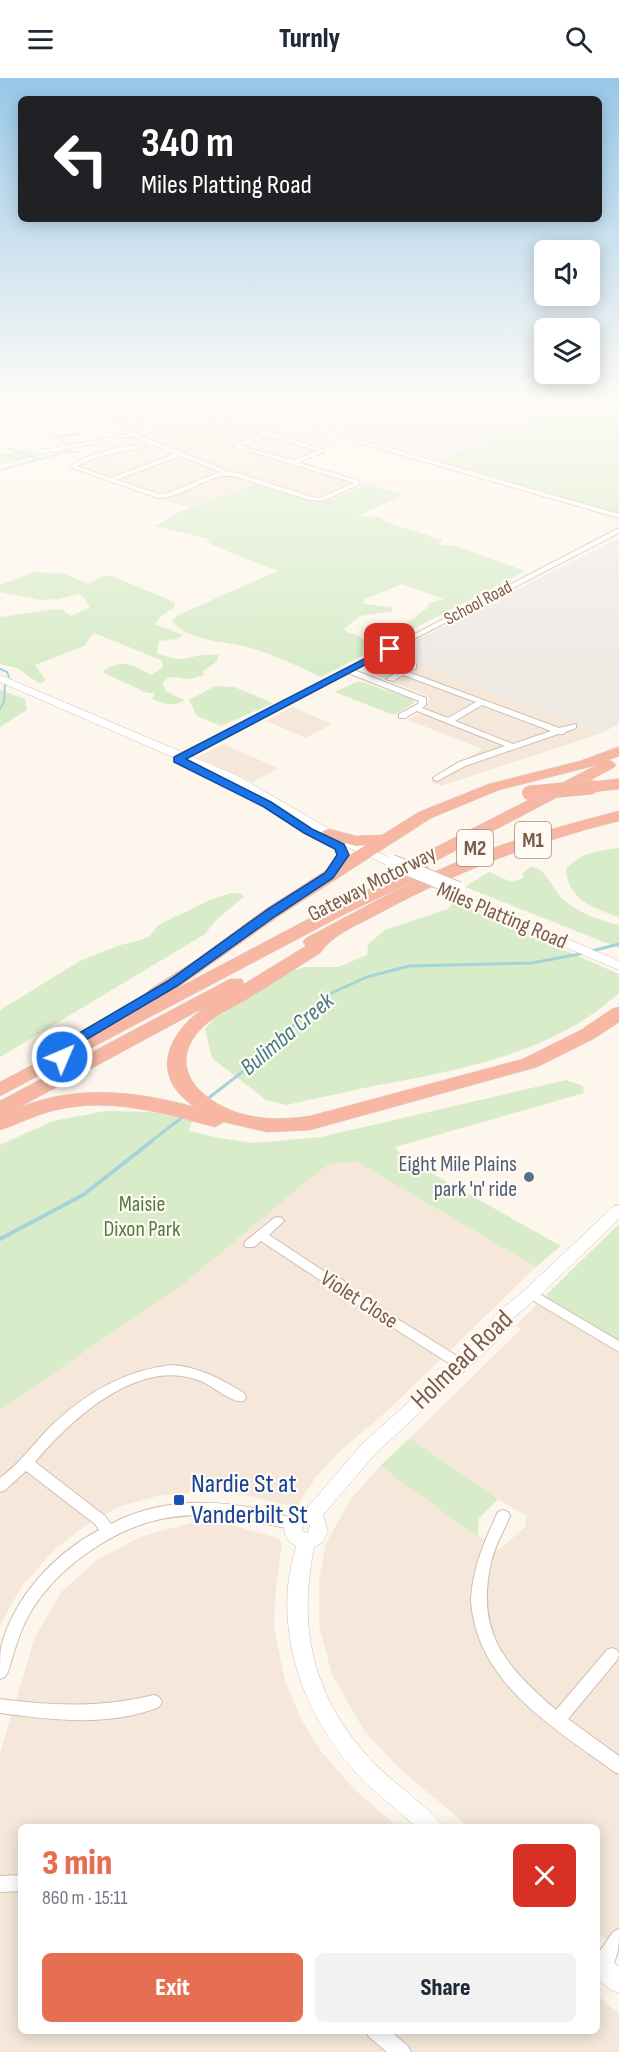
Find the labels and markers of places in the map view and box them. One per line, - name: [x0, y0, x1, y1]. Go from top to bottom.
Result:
- pin: [364, 623, 415, 674]
- place label: Eight Mile Plains park 'n' ride: [398, 1151, 517, 1203]
- marker: Eight Mile Plains park 'n' ride: [522, 1170, 536, 1184]
- place label: Nardie St at Vanderbilt St: [191, 1468, 308, 1531]
- marker: Nardie St at Vanderbilt St: [172, 1493, 186, 1507]

